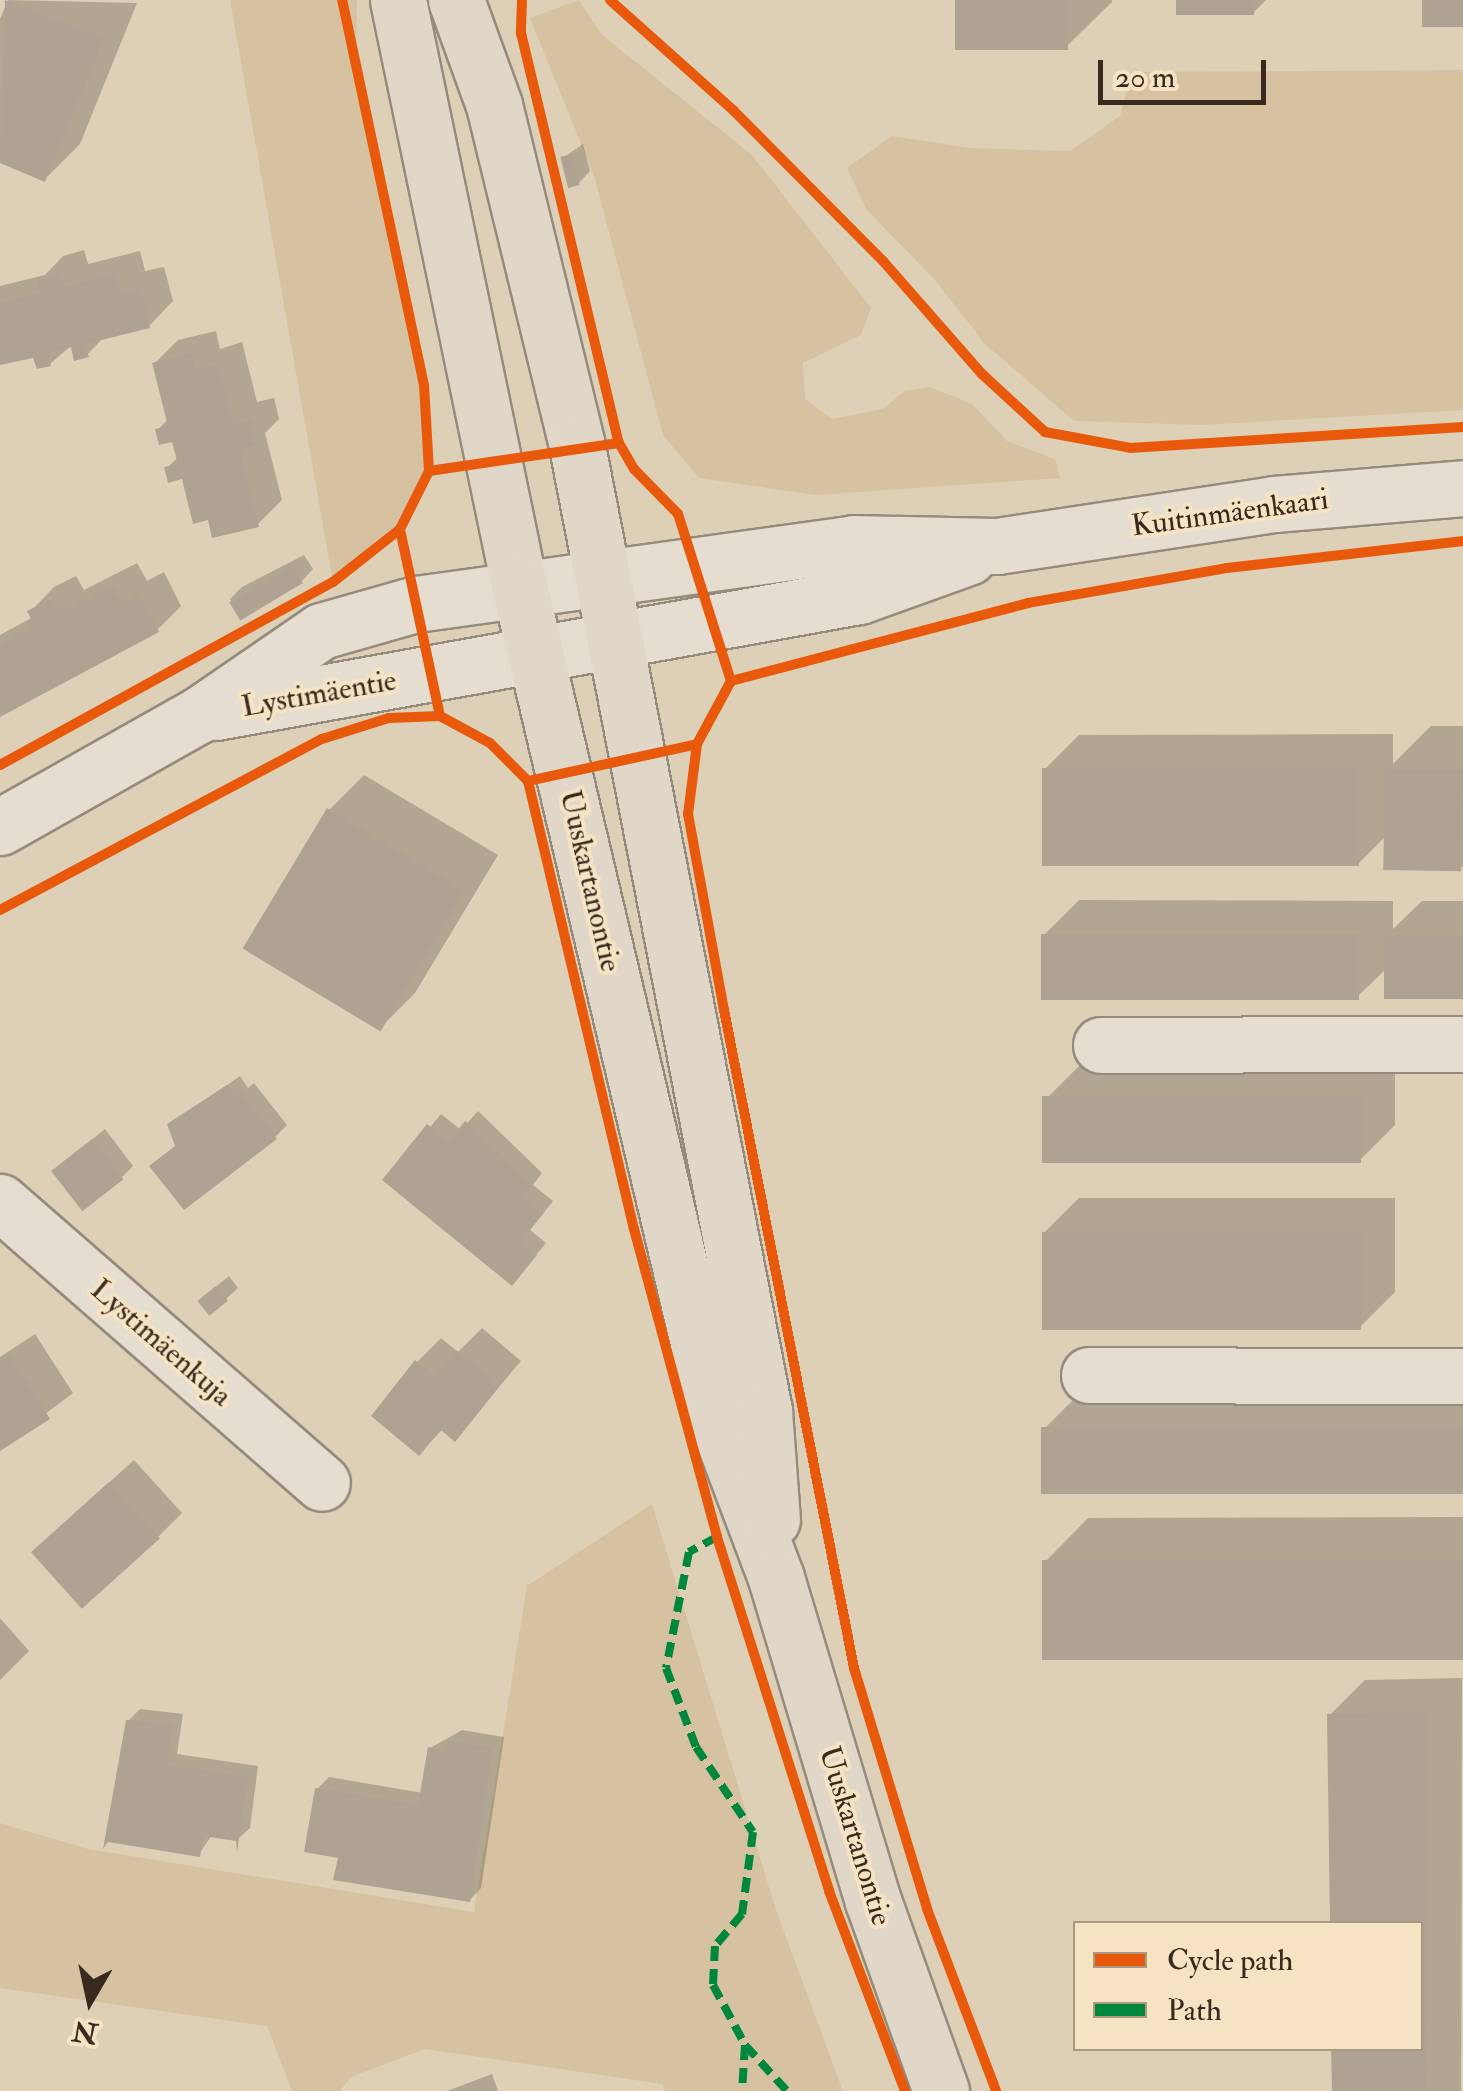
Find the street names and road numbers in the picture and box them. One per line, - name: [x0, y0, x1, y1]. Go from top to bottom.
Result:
- street label: Kuitinmäenkaari: [1129, 481, 1331, 545]
- street label: Lystimäentie: [239, 663, 399, 725]
- street label: Uuskartanontie: [552, 787, 628, 975]
- street label: Lystimäenkuja: [83, 1272, 239, 1414]
- street label: Uuskartanontie: [811, 1742, 899, 1930]

